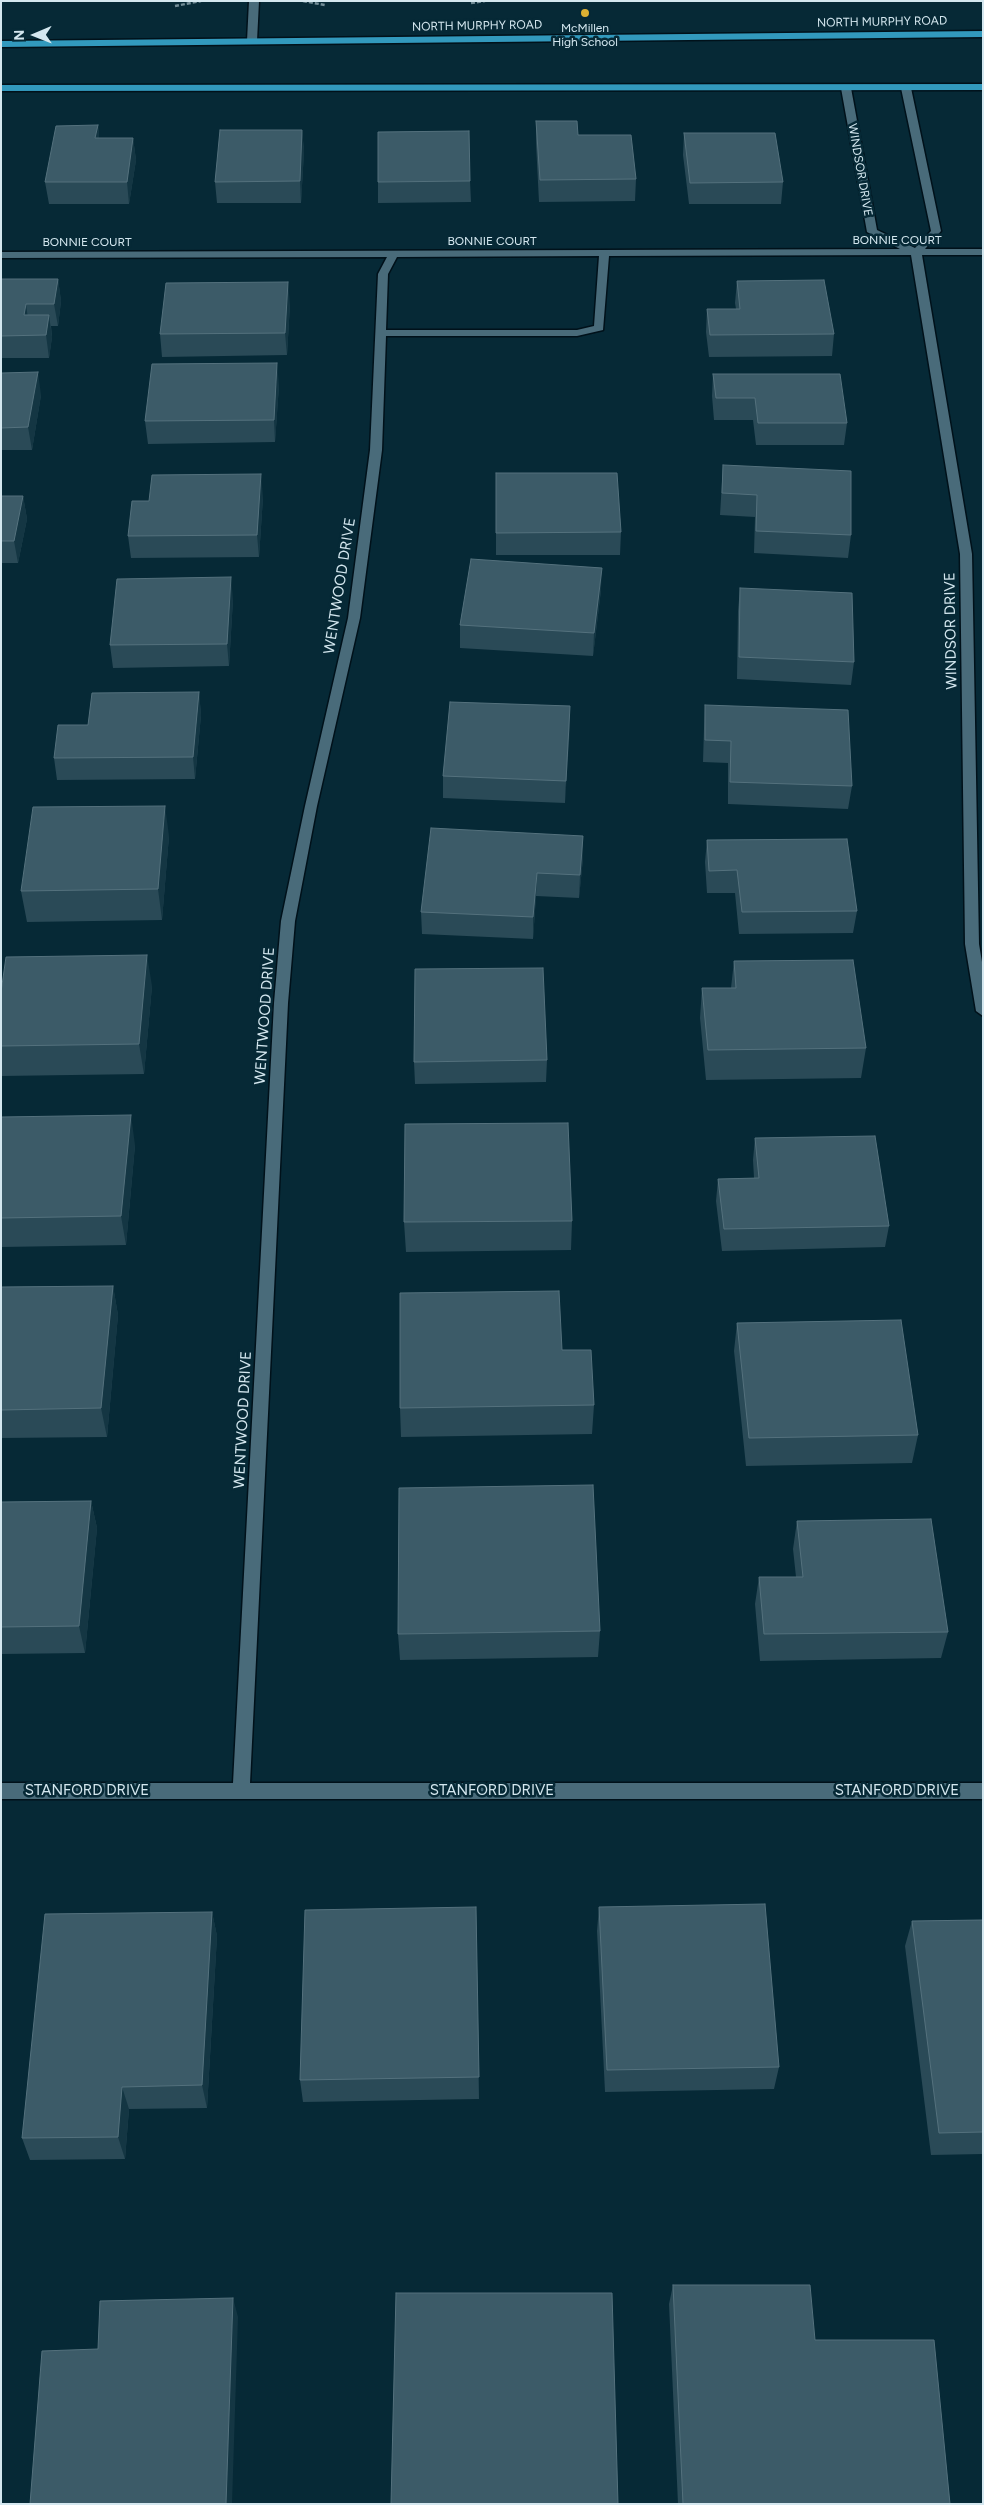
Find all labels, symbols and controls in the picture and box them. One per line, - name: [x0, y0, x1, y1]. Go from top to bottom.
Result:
- marker: McMillen High School: [579, 7, 591, 19]
- north arrow: [10, 10, 60, 60]
- street label: NORTH MURPHY ROAD: [817, 14, 947, 30]
- street label: NORTH MURPHY ROAD: [412, 18, 542, 34]
- place label: McMillen High School: [552, 21, 618, 49]
- text: N: [11, 30, 28, 41]
- street label: WINDSOR DRIVE: [845, 123, 875, 217]
- street label: BONNIE COURT: [852, 233, 942, 247]
- street label: BONNIE COURT: [447, 234, 537, 248]
- street label: BONNIE COURT: [42, 235, 132, 249]
- street label: WENTWOOD DRIVE: [320, 516, 360, 656]
- street label: WINDSOR DRIVE: [941, 572, 961, 690]
- street label: WENTWOOD DRIVE: [251, 947, 279, 1085]
- street label: WENTWOOD DRIVE: [230, 1351, 256, 1489]
- street label: STANFORD DRIVE: [25, 1782, 149, 1800]
- street label: STANFORD DRIVE: [430, 1782, 554, 1800]
- street label: STANFORD DRIVE: [835, 1782, 959, 1800]

